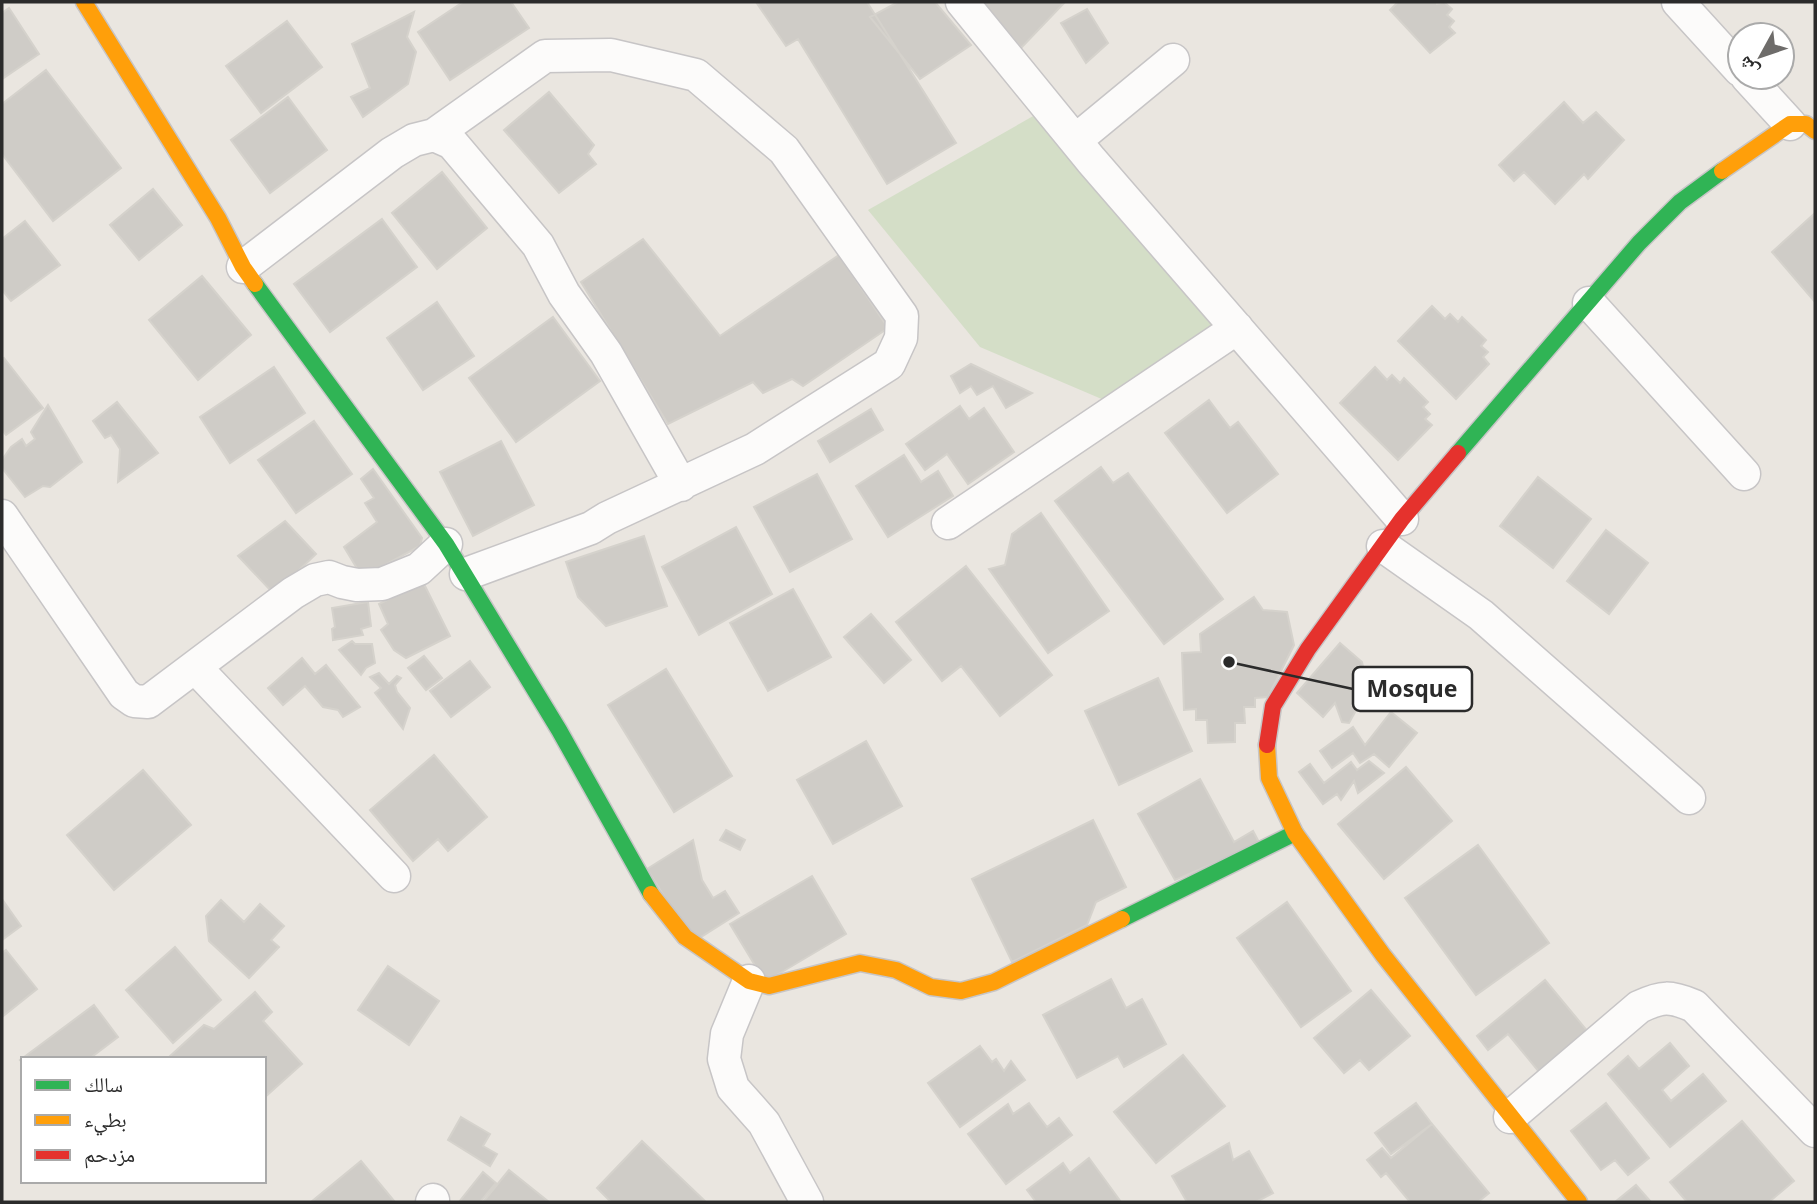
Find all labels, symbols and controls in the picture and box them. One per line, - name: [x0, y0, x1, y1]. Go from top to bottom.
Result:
- north arrow: [1726, 21, 1796, 91]
- text: ش: [1732, 51, 1764, 83]
- callout: Mosque: [1353, 667, 1472, 711]
- text: Mosque: [1367, 672, 1457, 704]
- legend: [21, 1057, 266, 1183]
- text: سالك: [84, 1070, 123, 1098]
- text: بطيء: [84, 1105, 127, 1136]
- text: مزدحم: [84, 1140, 135, 1169]

